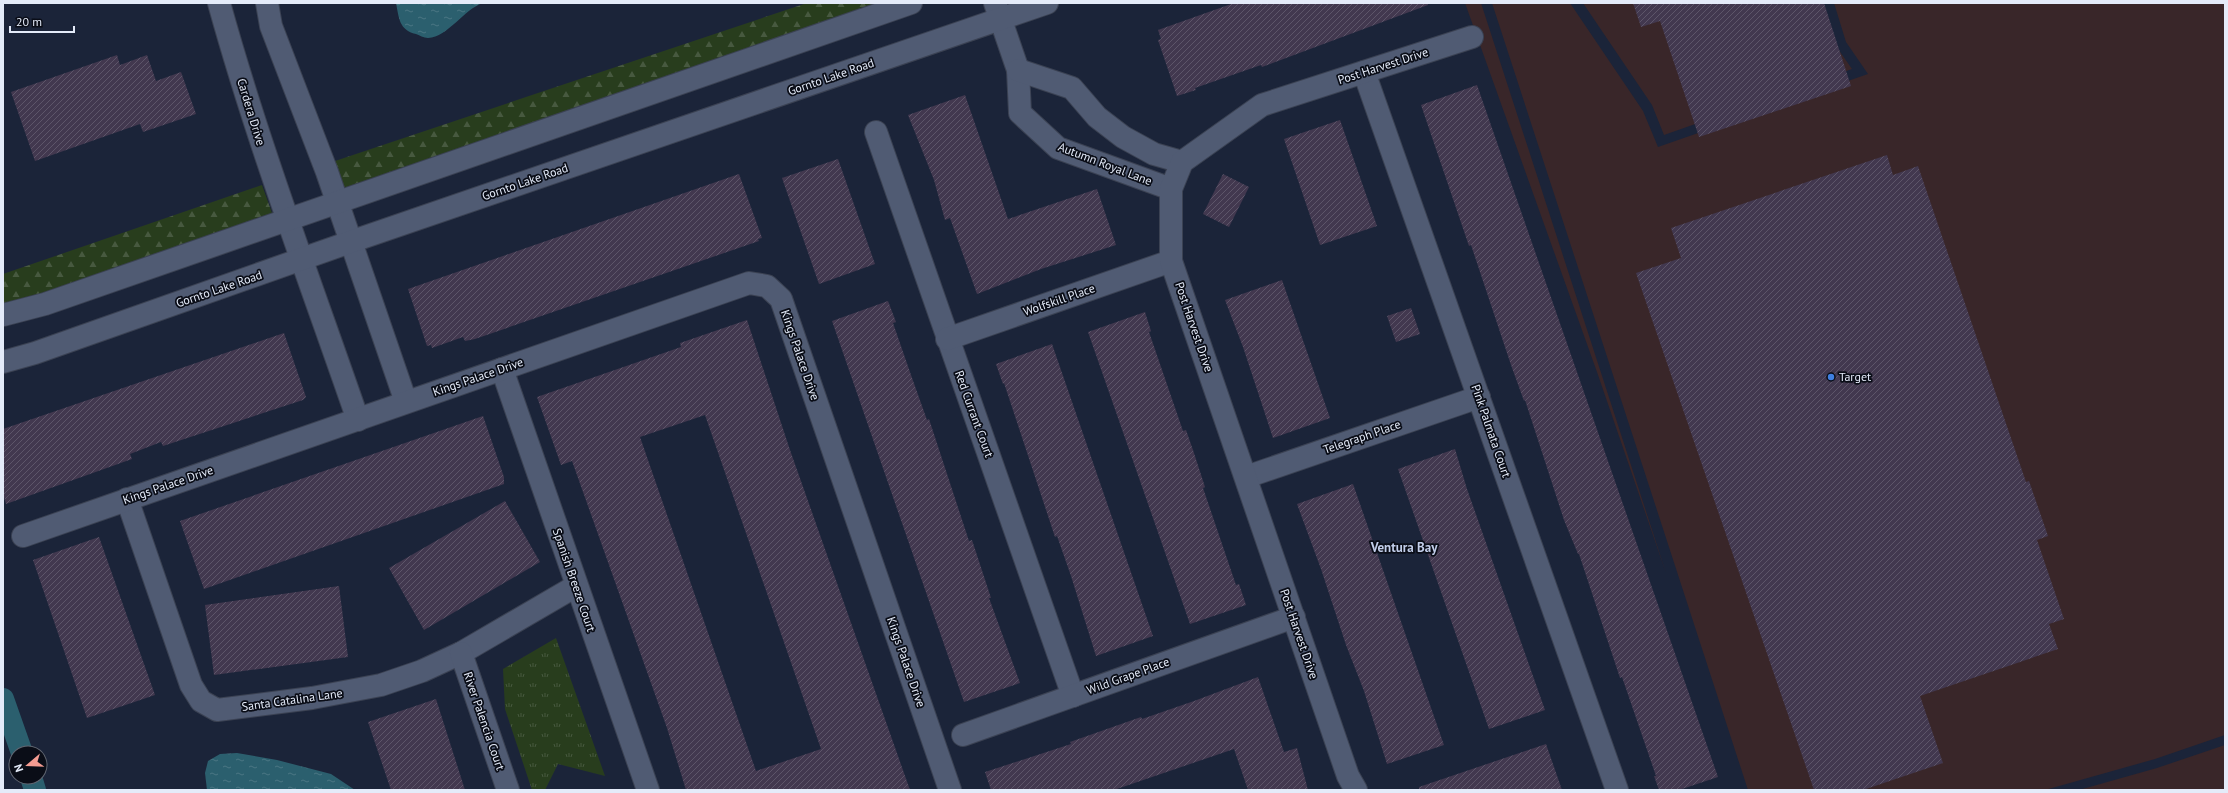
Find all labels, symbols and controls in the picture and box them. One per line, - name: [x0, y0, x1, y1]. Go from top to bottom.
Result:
- scale bar: [10, 8, 74, 34]
- text: 20 m: [16, 14, 42, 29]
- street label: Post Harvest Drive: [1336, 44, 1430, 87]
- street label: Gornto Lake Road: [786, 55, 876, 98]
- street label: Cardera Drive: [234, 76, 269, 147]
- street label: Autumn Royal Lane: [1056, 139, 1154, 188]
- street label: Gornto Lake Road: [480, 160, 570, 203]
- street label: Gornto Lake Road: [174, 267, 264, 310]
- street label: Wolfskill Place: [1021, 280, 1097, 319]
- street label: Post Harvest Drive: [1172, 280, 1217, 374]
- street label: Kings Palace Drive: [778, 308, 823, 402]
- street label: Kings Palace Drive: [431, 354, 525, 399]
- street label: Red Currant Court: [952, 368, 997, 459]
- place label: Target: [1839, 369, 1871, 384]
- marker: Target: [1826, 372, 1836, 382]
- street label: Pink Palmata Court: [1468, 382, 1514, 479]
- street label: Telegraph Place: [1321, 416, 1402, 457]
- street label: Kings Palace Drive: [121, 462, 215, 507]
- street label: Spanish Breeze Court: [550, 526, 599, 634]
- district label: Ventura Bay: [1370, 539, 1438, 556]
- street label: Post Harvest Drive: [1277, 587, 1322, 681]
- street label: Kings Palace Drive: [884, 615, 929, 709]
- street label: Wild Grape Place: [1084, 654, 1171, 697]
- street label: River Palencia Court: [461, 670, 508, 772]
- street label: Santa Catalina Lane: [241, 685, 343, 714]
- north arrow: [8, 745, 48, 785]
- text: N: [11, 763, 26, 774]

